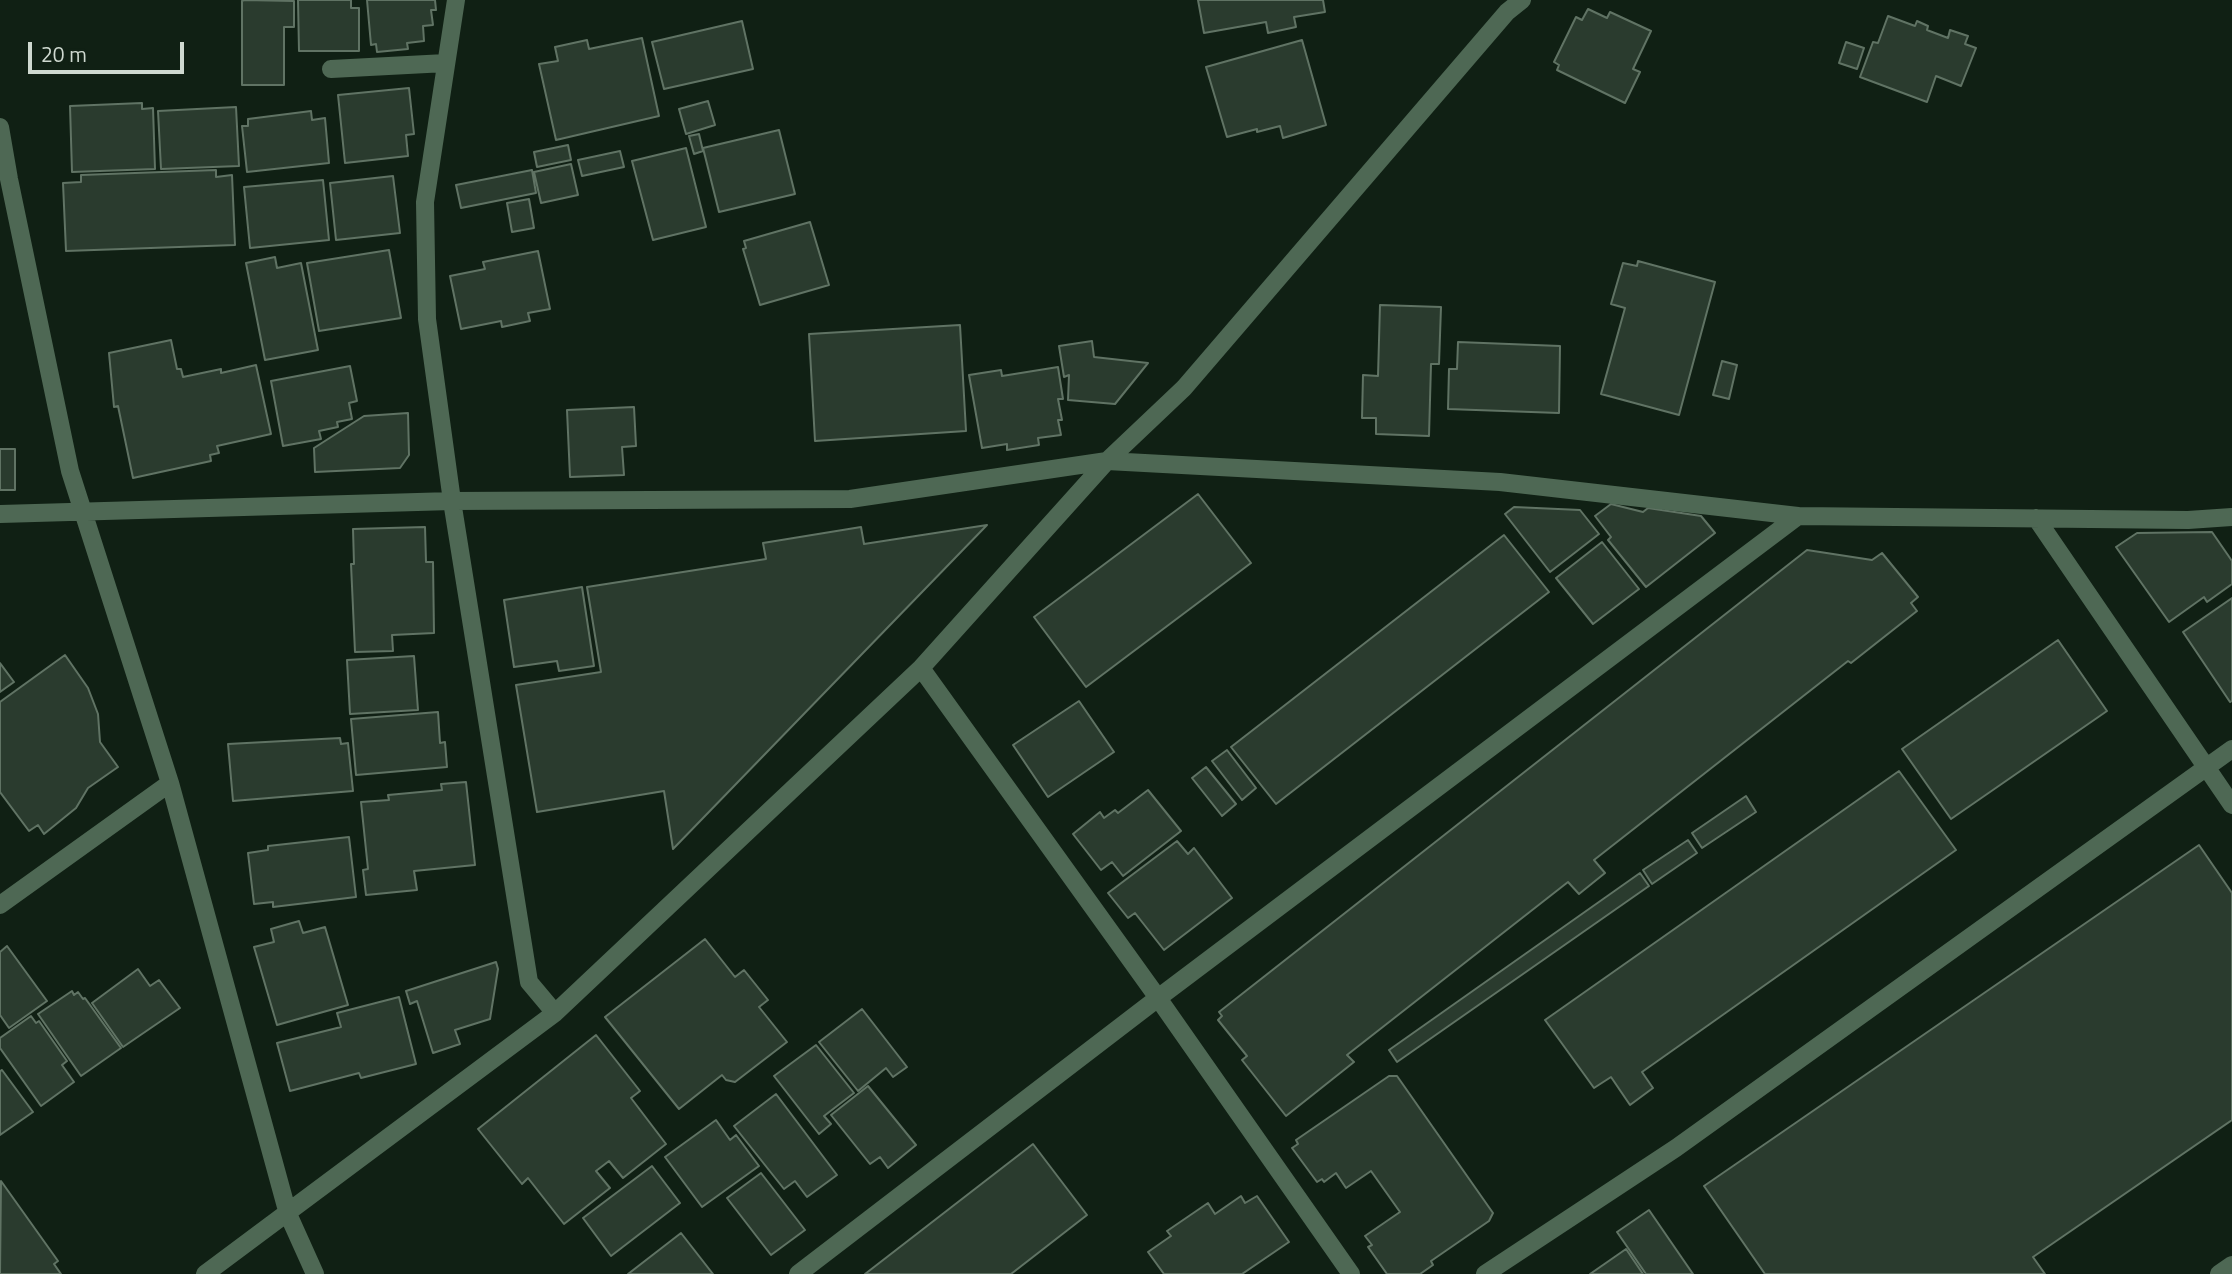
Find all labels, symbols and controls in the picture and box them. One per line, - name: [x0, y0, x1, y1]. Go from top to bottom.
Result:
- scale bar: [32, 28, 187, 72]
- text: 20 m: [41, 38, 87, 70]

